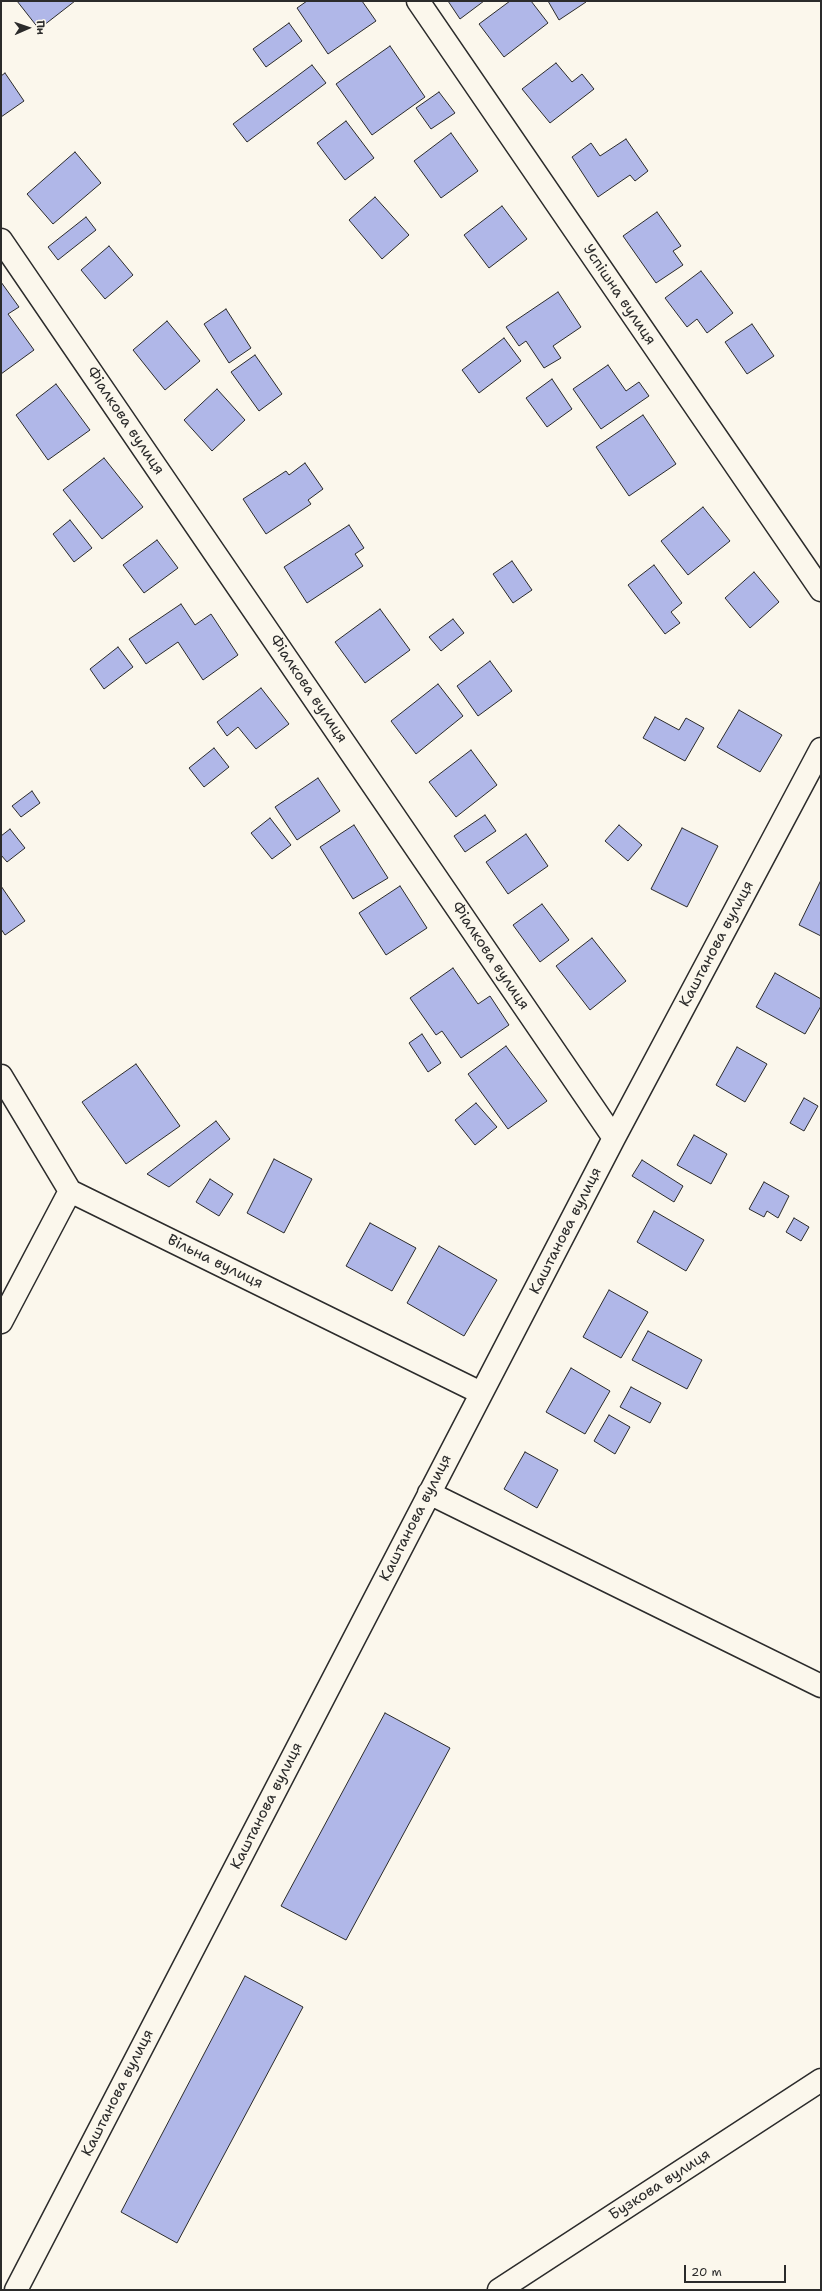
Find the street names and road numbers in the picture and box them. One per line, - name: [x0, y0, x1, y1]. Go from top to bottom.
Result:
- street label: Успішна вулиця: [579, 241, 659, 349]
- street label: Фіалкова вулиця: [82, 364, 168, 478]
- street label: Фіалкова вулиця: [265, 632, 351, 746]
- street label: Каштанова вулиця: [676, 878, 758, 1010]
- street label: Фіалкова вулиця: [447, 899, 533, 1013]
- street label: Каштанова вулиця: [526, 1164, 606, 1298]
- street label: Вільна вулиця: [164, 1231, 266, 1293]
- street label: Каштанова вулиця: [376, 1451, 456, 1585]
- street label: Каштанова вулиця: [227, 1739, 307, 1873]
- street label: Каштанова вулиця: [78, 2026, 158, 2160]
- street label: Бузкова вулиця: [606, 2146, 714, 2224]

